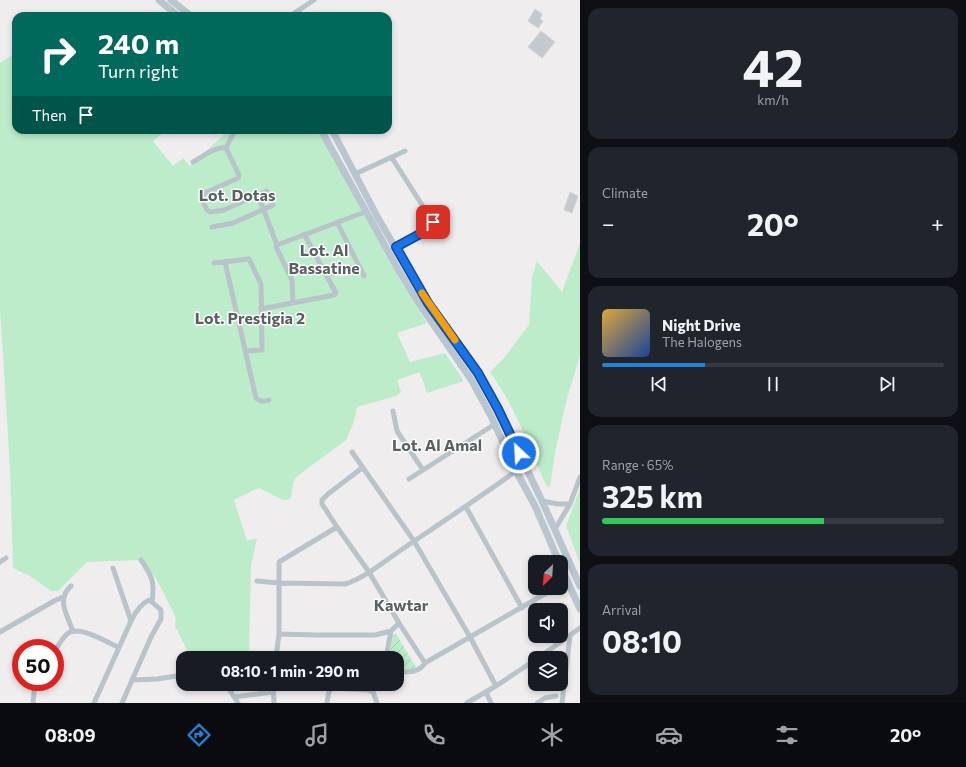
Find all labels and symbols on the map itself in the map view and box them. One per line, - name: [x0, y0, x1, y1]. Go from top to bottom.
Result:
- district label: Lot. Dotas: [199, 185, 275, 204]
- pin: [416, 205, 450, 239]
- district label: Lot. Al Bassatine: [288, 240, 360, 277]
- district label: Lot. Prestigia 2: [195, 308, 305, 327]
- position arrow: [498, 432, 540, 474]
- district label: Lot. Al Amal: [392, 435, 482, 454]
- north arrow: [528, 555, 568, 595]
- district label: Kawtar: [374, 595, 429, 614]
- speed limit sign: 50: [12, 639, 64, 691]

